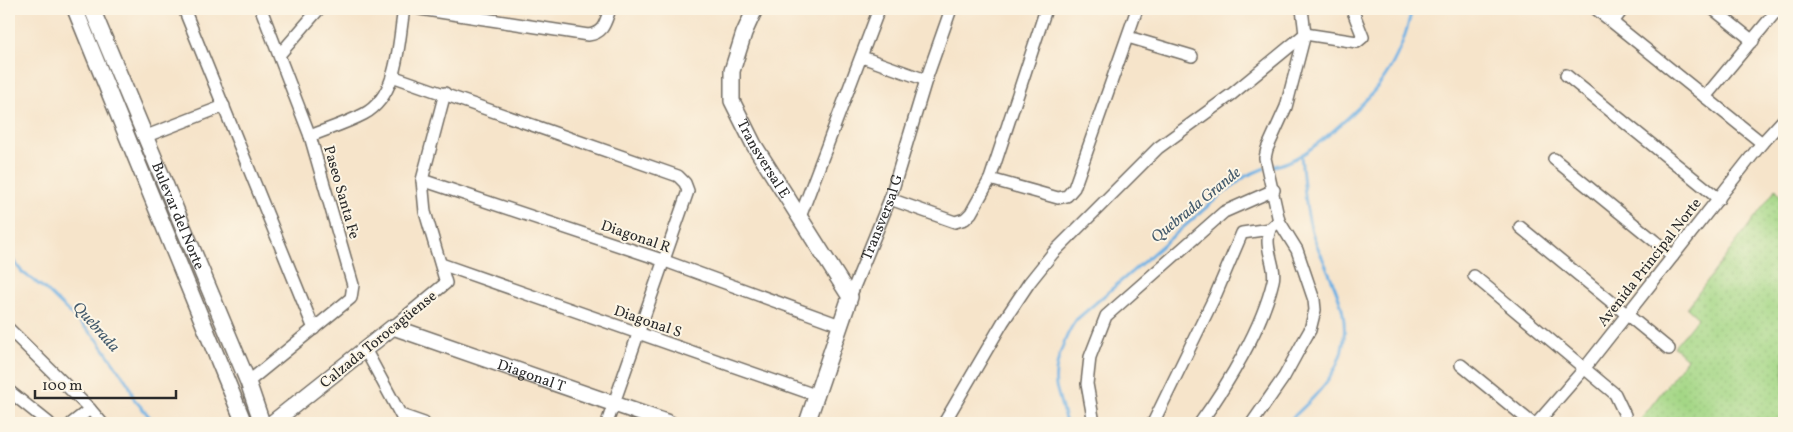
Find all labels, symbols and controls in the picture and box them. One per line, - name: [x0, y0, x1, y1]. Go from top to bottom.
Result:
- street label: Transversal E: [731, 116, 794, 203]
- street label: Paseo Santa Fe: [317, 143, 364, 241]
- street label: Bulevar del Norte: [145, 159, 209, 273]
- water label: Quebrada Grande: [1147, 162, 1246, 249]
- street label: Transversal G: [857, 172, 909, 264]
- street label: Avenida Principal Norte: [1593, 194, 1707, 332]
- street label: Diagonal R: [598, 216, 673, 259]
- street label: Calzada Torocagüense: [316, 286, 442, 394]
- water label: Quebrada: [67, 297, 124, 358]
- street label: Diagonal S: [611, 301, 684, 344]
- street label: Diagonal T: [494, 355, 568, 398]
- scale bar: [35, 367, 176, 399]
- text: 100 m: [42, 376, 82, 397]

